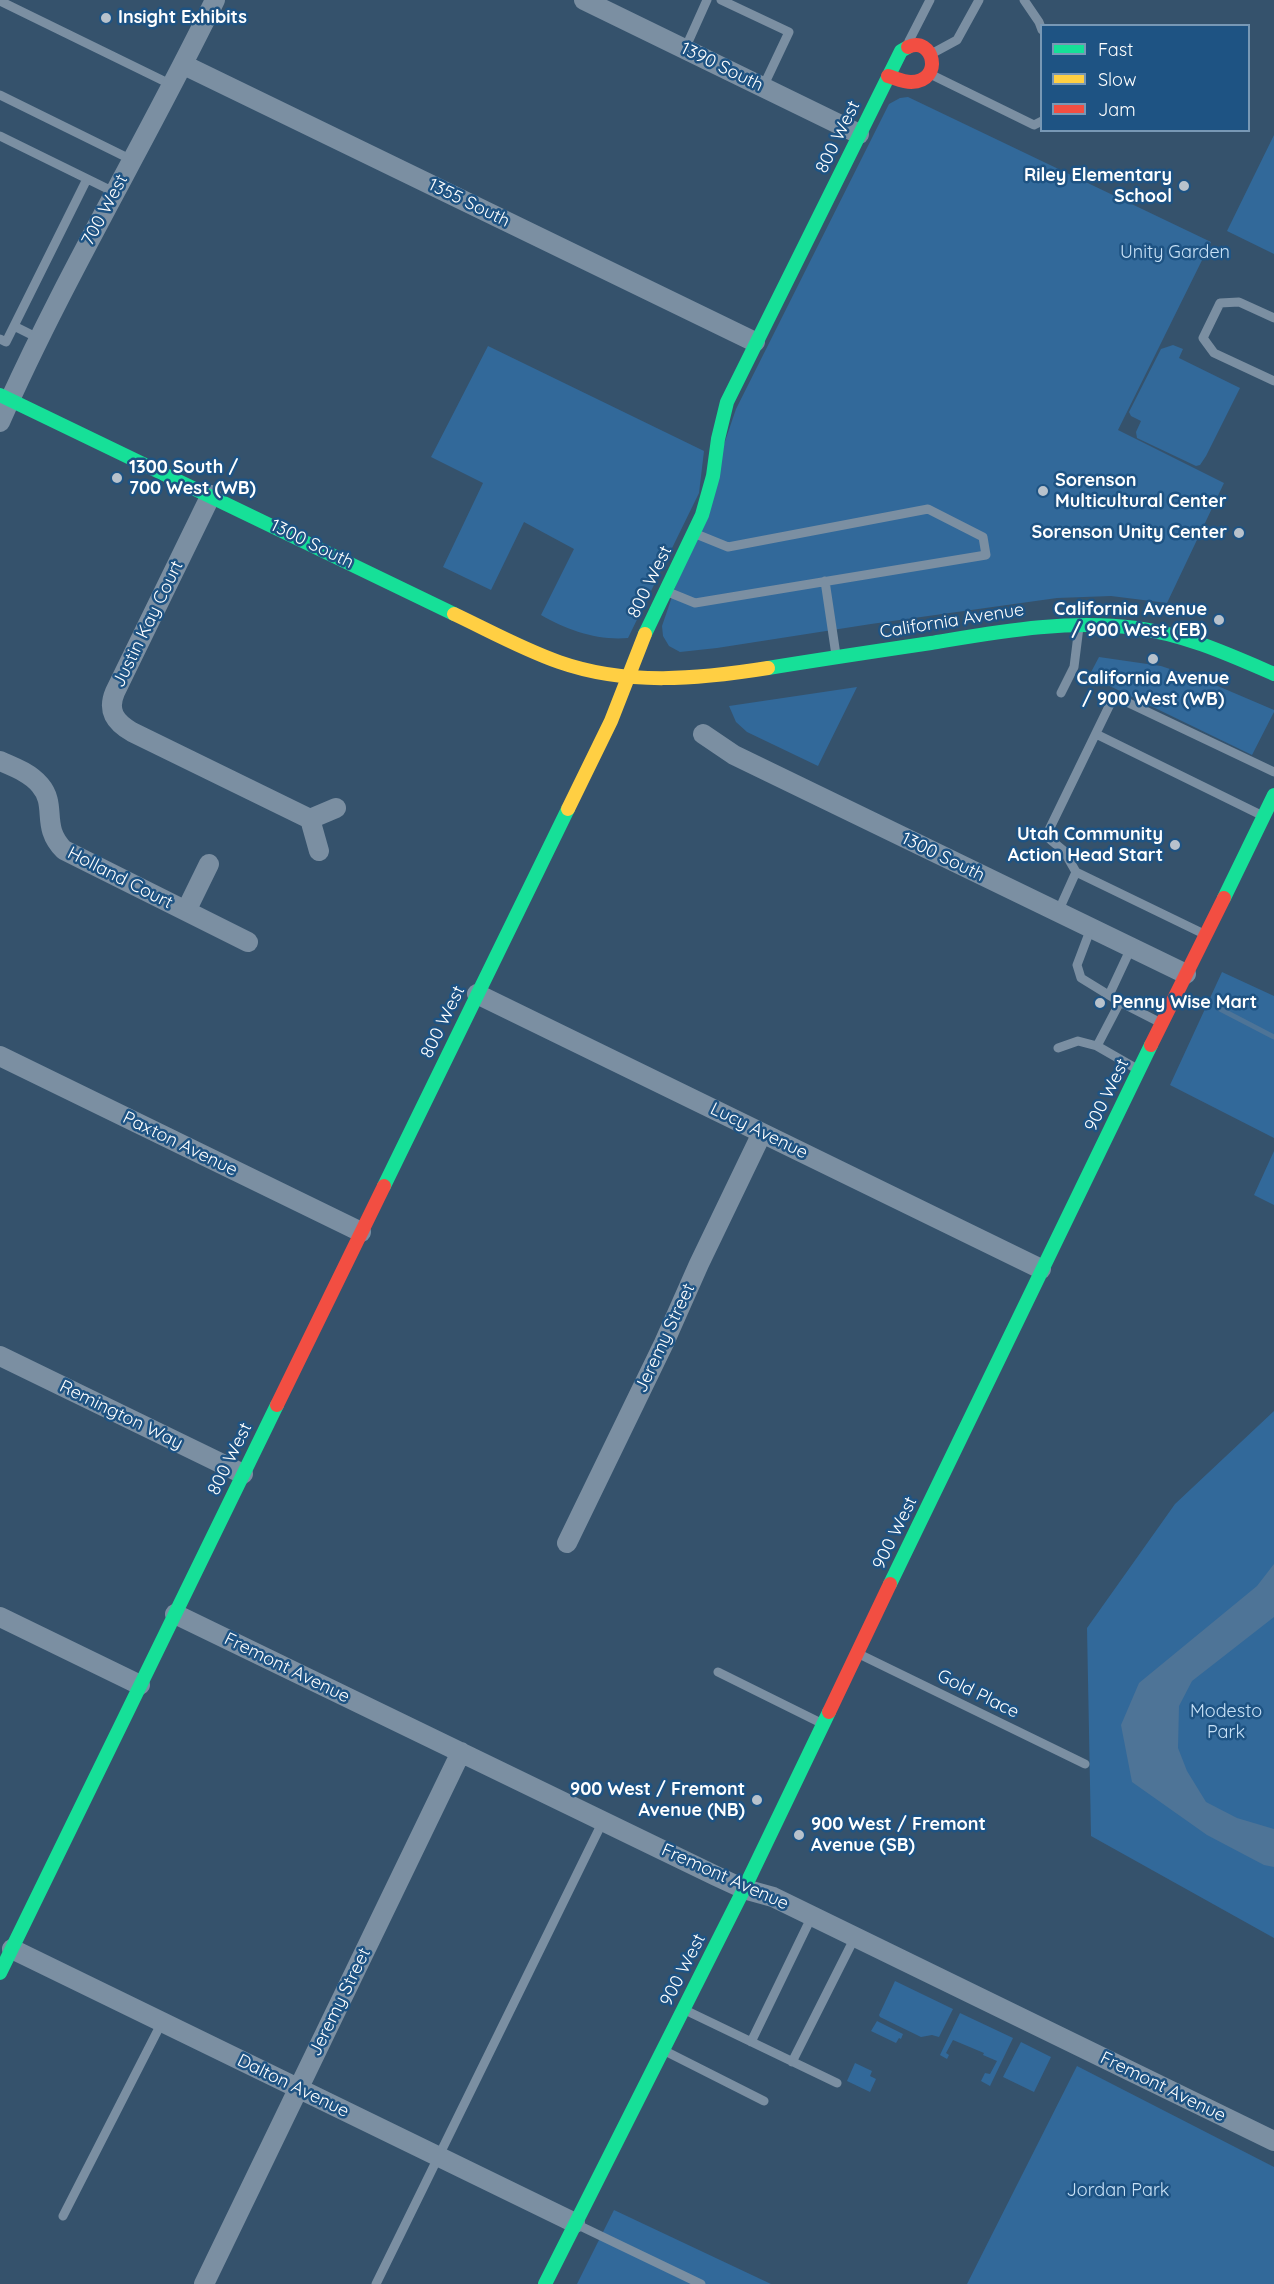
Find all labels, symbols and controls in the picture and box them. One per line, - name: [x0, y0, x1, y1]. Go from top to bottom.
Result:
- place label: Insight Exhibits: [118, 7, 247, 29]
- marker: Insight Exhibits: [99, 11, 113, 25]
- legend: [1040, 24, 1250, 132]
- street label: 1390 South: [677, 38, 767, 96]
- text: Fast: [1098, 38, 1133, 61]
- text: Slow: [1098, 68, 1136, 91]
- street label: 800 West: [811, 97, 865, 177]
- text: Jam: [1098, 98, 1136, 121]
- place label: Riley Elementary School: [1024, 165, 1172, 207]
- street label: 700 West: [77, 171, 133, 249]
- street label: 1355 South: [425, 174, 513, 232]
- marker: Riley Elementary School: [1177, 179, 1191, 193]
- park label: Unity Garden: [1120, 242, 1230, 264]
- place label: 1300 South / 700 West (WB): [129, 457, 256, 500]
- place label: Sorenson Multicultural Center: [1055, 470, 1227, 512]
- marker: 1300 South / 700 West (WB): [110, 471, 124, 485]
- marker: Sorenson Multicultural Center: [1036, 484, 1050, 498]
- street label: 1300 South: [267, 515, 357, 573]
- place label: Sorenson Unity Center: [1032, 522, 1227, 544]
- marker: Sorenson Unity Center: [1232, 526, 1246, 540]
- street label: 800 West: [623, 542, 677, 622]
- street label: Justin Kay Court: [108, 557, 188, 691]
- street label: California Avenue: [878, 599, 1026, 643]
- place label: California Avenue / 900 West (EB): [1054, 599, 1207, 642]
- marker: California Avenue / 900 West (EB): [1212, 613, 1226, 627]
- marker: California Avenue / 900 West (WB): [1146, 652, 1160, 666]
- place label: California Avenue / 900 West (WB): [1077, 668, 1229, 710]
- place label: Utah Community Action Head Start: [1008, 824, 1163, 866]
- street label: 1300 South: [898, 828, 988, 886]
- marker: Utah Community Action Head Start: [1168, 838, 1182, 852]
- street label: Holland Court: [64, 842, 176, 914]
- street label: 800 West: [416, 982, 470, 1062]
- place label: Penny Wise Mart: [1112, 992, 1257, 1014]
- marker: Penny Wise Mart: [1093, 996, 1107, 1010]
- street label: 900 West: [1080, 1055, 1134, 1135]
- street label: Lucy Avenue: [707, 1098, 811, 1164]
- street label: Paxton Avenue: [119, 1107, 241, 1181]
- street label: Jeremy Street: [630, 1280, 700, 1396]
- street label: Remington Way: [56, 1376, 186, 1454]
- street label: 800 West: [203, 1419, 257, 1499]
- street label: 900 West: [868, 1493, 922, 1573]
- street label: Fremont Avenue: [221, 1628, 353, 1708]
- street label: Gold Place: [934, 1665, 1022, 1723]
- park label: Modesto Park: [1190, 1701, 1262, 1744]
- place label: 900 West / Fremont Avenue (NB): [570, 1779, 745, 1822]
- marker: 900 West / Fremont Avenue (NB): [750, 1793, 764, 1807]
- place label: 900 West / Fremont Avenue (SB): [811, 1814, 986, 1856]
- marker: 900 West / Fremont Avenue (SB): [792, 1828, 806, 1842]
- street label: Fremont Avenue: [658, 1839, 792, 1915]
- street label: 900 West: [656, 1930, 710, 2010]
- street label: Jeremy Street: [304, 1944, 376, 2060]
- street label: Fremont Avenue: [1097, 2047, 1229, 2127]
- street label: Dalton Avenue: [234, 2050, 352, 2122]
- park label: Jordan Park: [1067, 2180, 1169, 2202]

